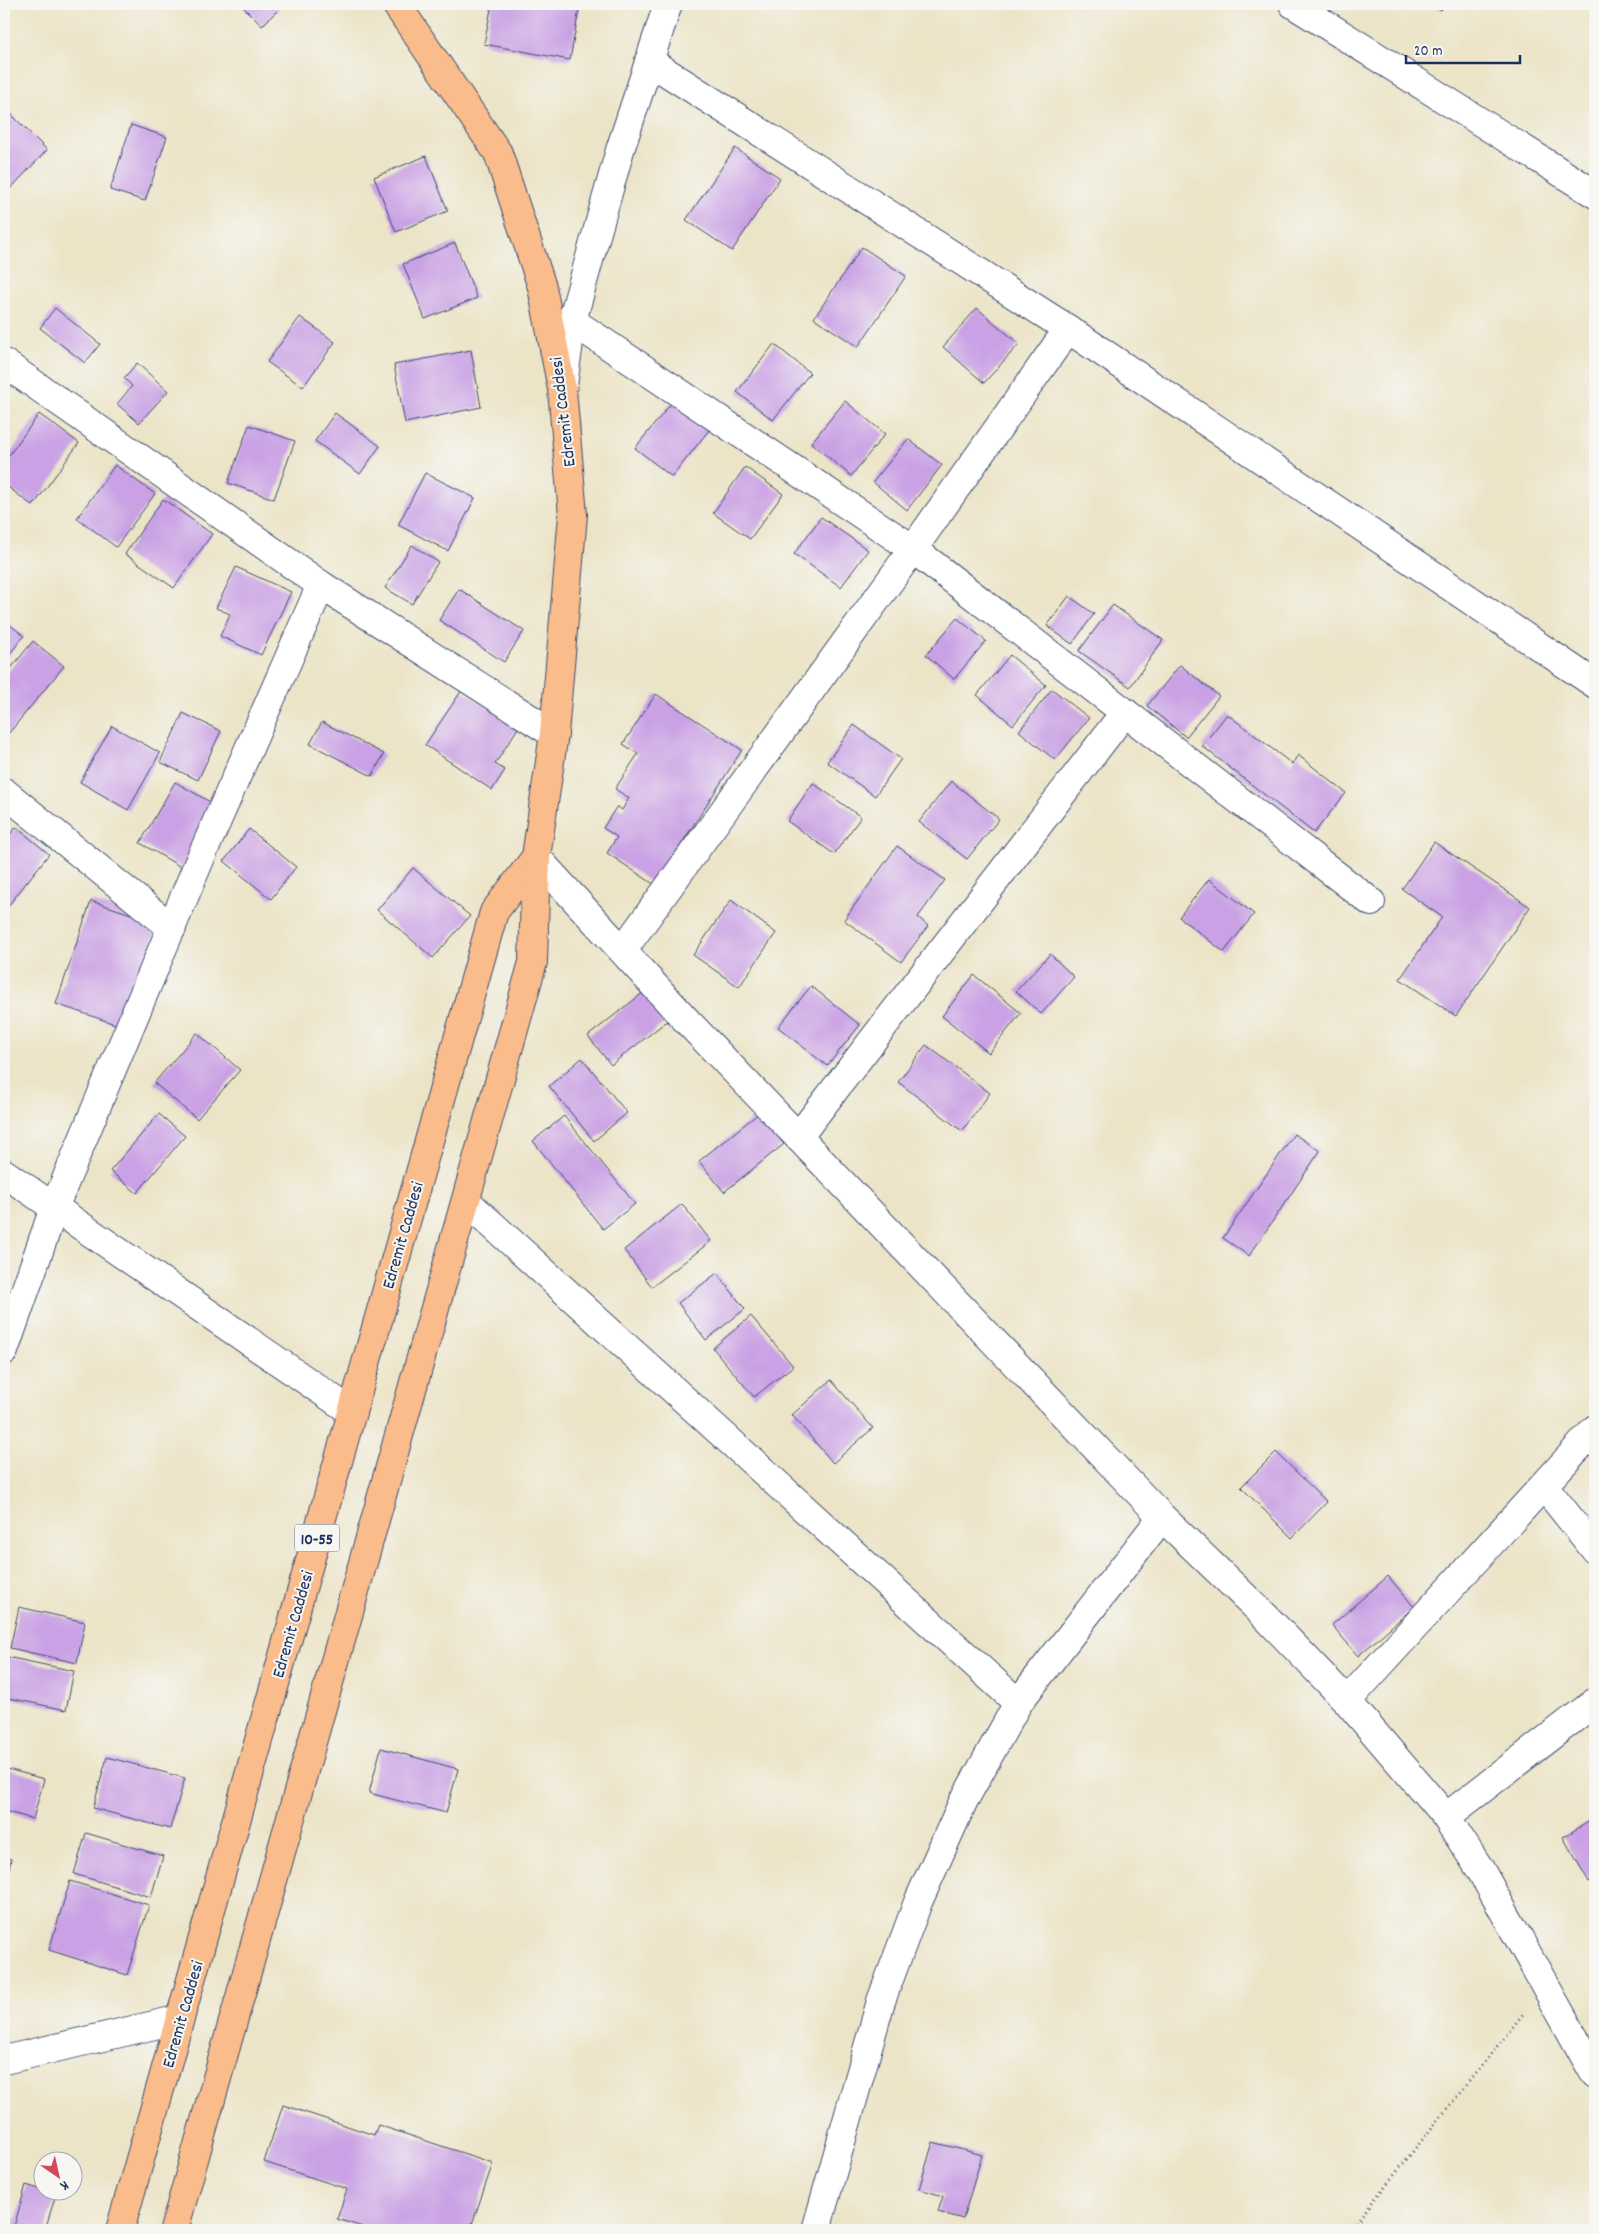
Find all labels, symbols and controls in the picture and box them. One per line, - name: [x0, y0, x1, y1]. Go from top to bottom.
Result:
- scale bar: [1406, 32, 1520, 64]
- text: 20 m: [1414, 41, 1442, 63]
- street label: Edremit Caddesi: [545, 355, 584, 468]
- street label: Edremit Caddesi: [377, 1179, 432, 1292]
- road number: 10-55: [294, 1525, 340, 1552]
- street label: Edremit Caddesi: [267, 1568, 322, 1681]
- street label: Edremit Caddesi: [157, 1958, 212, 2071]
- north arrow: [32, 2152, 82, 2202]
- text: K: [55, 2175, 72, 2196]

